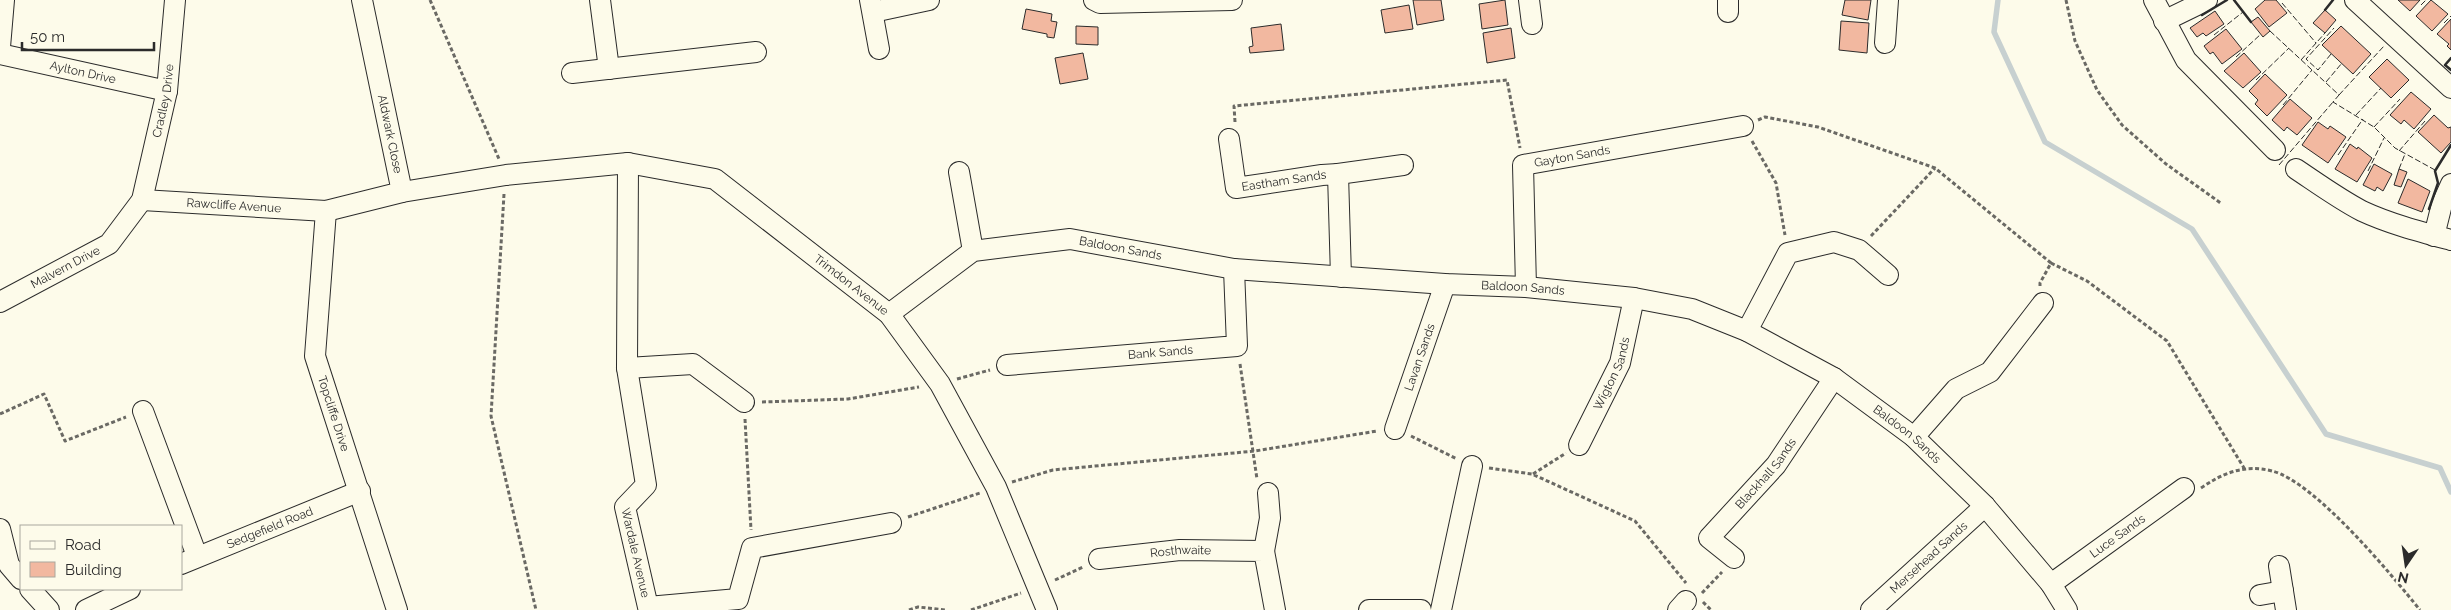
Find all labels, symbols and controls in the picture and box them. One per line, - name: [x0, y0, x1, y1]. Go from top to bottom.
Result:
- scale bar: [22, 20, 155, 52]
- text: 50 m: [30, 28, 65, 46]
- street label: Aylton Drive: [49, 58, 117, 86]
- street label: Cradley Drive: [150, 64, 176, 139]
- street label: Aldwark Close: [375, 93, 405, 175]
- street label: Gayton Sands: [1533, 143, 1611, 170]
- street label: Eastham Sands: [1241, 168, 1327, 194]
- street label: Rawcliffe Avenue: [186, 196, 282, 215]
- street label: Baldoon Sands: [1078, 234, 1163, 263]
- street label: Malvern Drive: [28, 243, 102, 291]
- street label: Trimdon Avenue: [811, 251, 891, 318]
- street label: Baldoon Sands: [1481, 278, 1566, 298]
- street label: Lavan Sands: [1402, 321, 1438, 393]
- street label: Wigton Sands: [1591, 336, 1632, 412]
- street label: Bank Sands: [1127, 343, 1194, 362]
- street label: Topcliffe Drive: [315, 374, 352, 453]
- street label: Baldoon Sands: [1870, 402, 1944, 466]
- street label: Blackhall Sands: [1732, 435, 1799, 512]
- street label: Sedgefield Road: [225, 504, 315, 552]
- street label: Wardale Avenue: [618, 507, 653, 599]
- street label: Luce Sands: [2087, 511, 2148, 561]
- street label: Mersehead Sands: [1887, 518, 1970, 596]
- legend: [20, 525, 182, 590]
- text: Road: [65, 536, 101, 554]
- north arrow: [2381, 540, 2431, 590]
- street label: Rosthwaite: [1149, 543, 1211, 560]
- text: Building: [65, 561, 122, 579]
- text: N: [2396, 569, 2410, 587]

